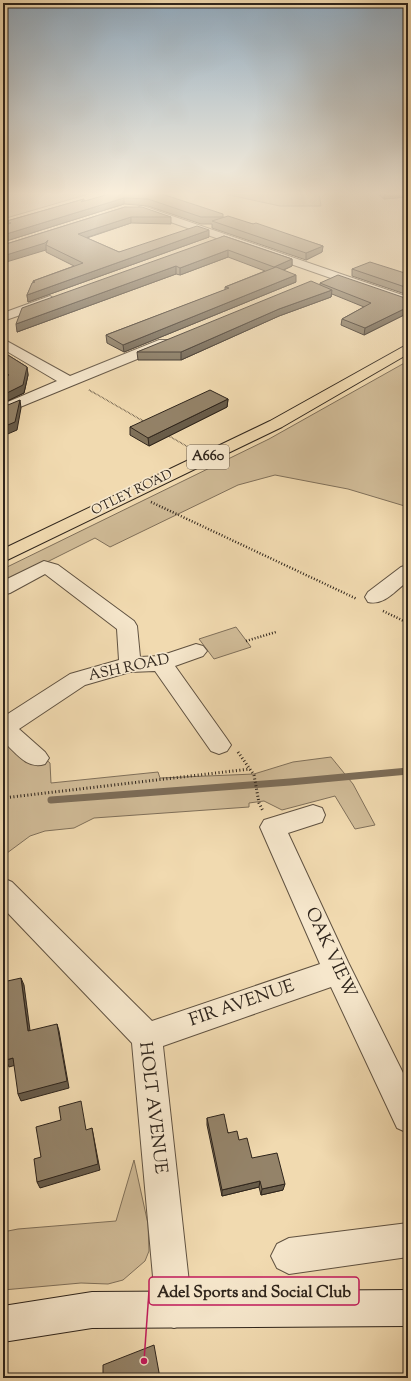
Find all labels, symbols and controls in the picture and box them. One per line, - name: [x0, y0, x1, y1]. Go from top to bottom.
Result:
- road number: A660: [187, 445, 229, 469]
- street label: OTLEY ROAD: [88, 466, 176, 520]
- street label: ASH ROAD: [87, 649, 172, 687]
- street label: OAK VIEW: [298, 903, 362, 1003]
- street label: FIR AVENUE: [186, 974, 298, 1034]
- street label: HOLT AVENUE: [131, 1041, 173, 1176]
- callout: Adel Sports and Social Club: [149, 1277, 359, 1305]
- text: Adel Sports and Social Club: [157, 1282, 351, 1305]

